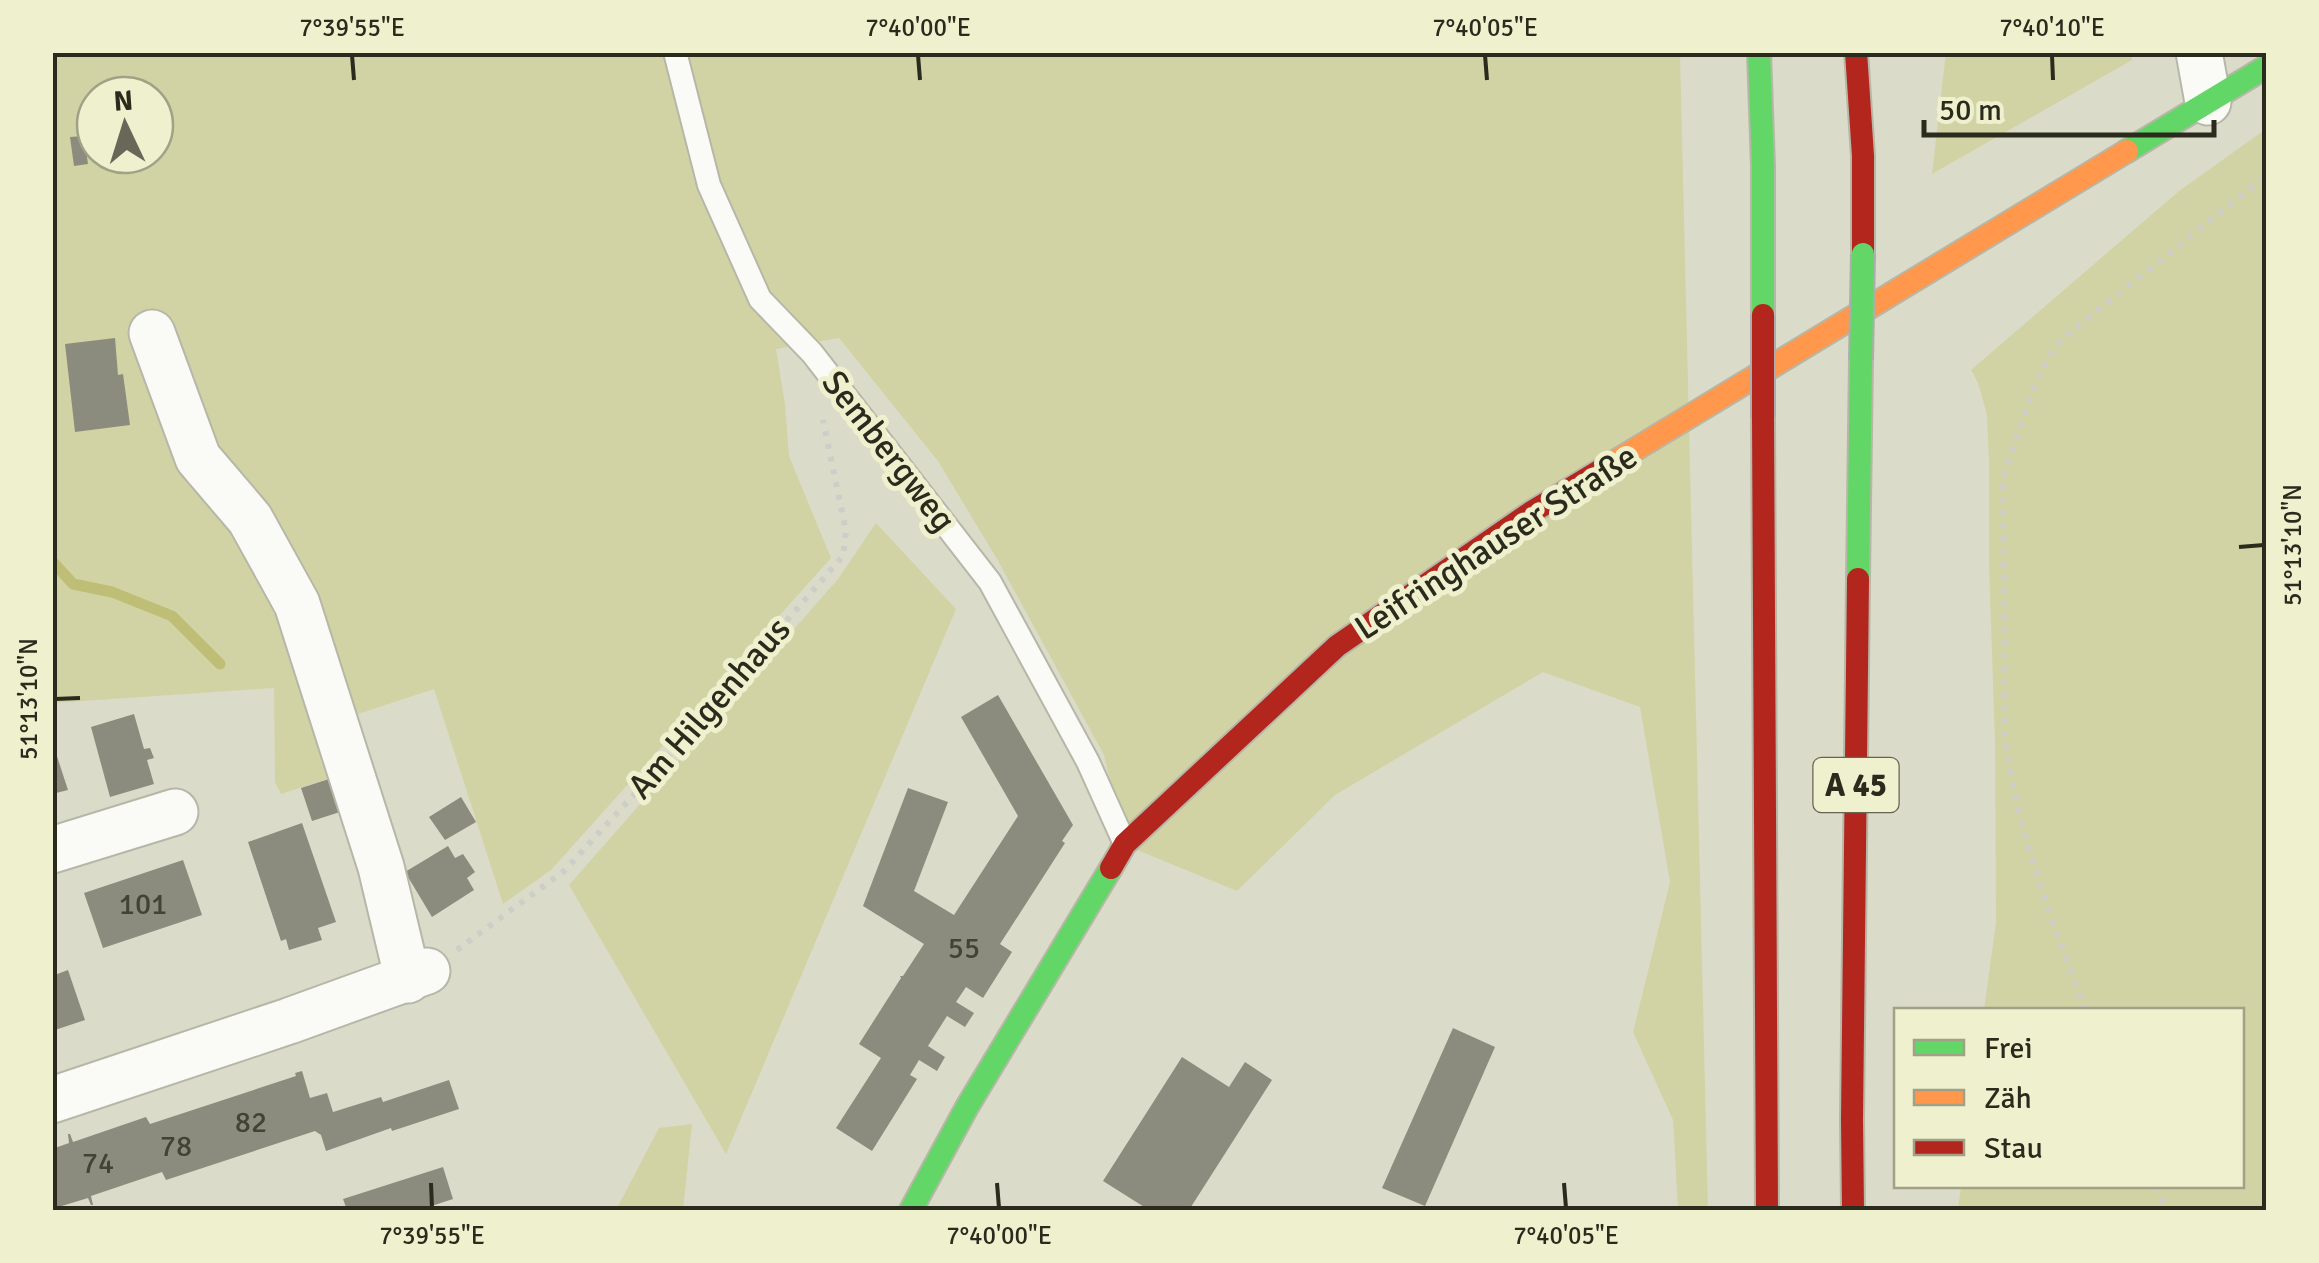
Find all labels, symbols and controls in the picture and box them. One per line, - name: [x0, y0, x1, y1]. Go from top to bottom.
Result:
- text: 7°39'55"E: [299, 12, 405, 43]
- text: 7°40'00"E: [865, 12, 971, 43]
- text: 7°40'05"E: [1432, 12, 1538, 43]
- text: 7°40'10"E: [1999, 12, 2105, 43]
- north arrow: [75, 75, 175, 175]
- scale bar: [1924, 75, 2214, 137]
- text: N: [112, 83, 134, 119]
- text: 50 m: [1939, 92, 2002, 129]
- street label: Sembergweg: [813, 362, 965, 540]
- street label: Leifringhauser Straße: [1347, 435, 1645, 649]
- text: 51°13'10"N: [2277, 484, 2308, 606]
- street label: Am Hilgenhaus: [618, 608, 800, 808]
- text: 51°13'10"N: [13, 638, 44, 760]
- road number: A 45: [1814, 758, 1898, 812]
- house number: 101: [119, 886, 167, 923]
- house number: 55: [948, 930, 980, 967]
- legend: [1894, 1008, 2244, 1188]
- text: Frei: [1984, 1030, 2033, 1067]
- text: Zäh: [1984, 1080, 2032, 1117]
- house number: 82: [235, 1104, 267, 1141]
- house number: 78: [160, 1128, 192, 1165]
- text: Stau: [1984, 1130, 2043, 1167]
- house number: 74: [82, 1145, 114, 1182]
- text: 7°39'55"E: [379, 1220, 485, 1251]
- text: 7°40'00"E: [946, 1220, 1052, 1251]
- text: 7°40'05"E: [1513, 1220, 1619, 1251]

